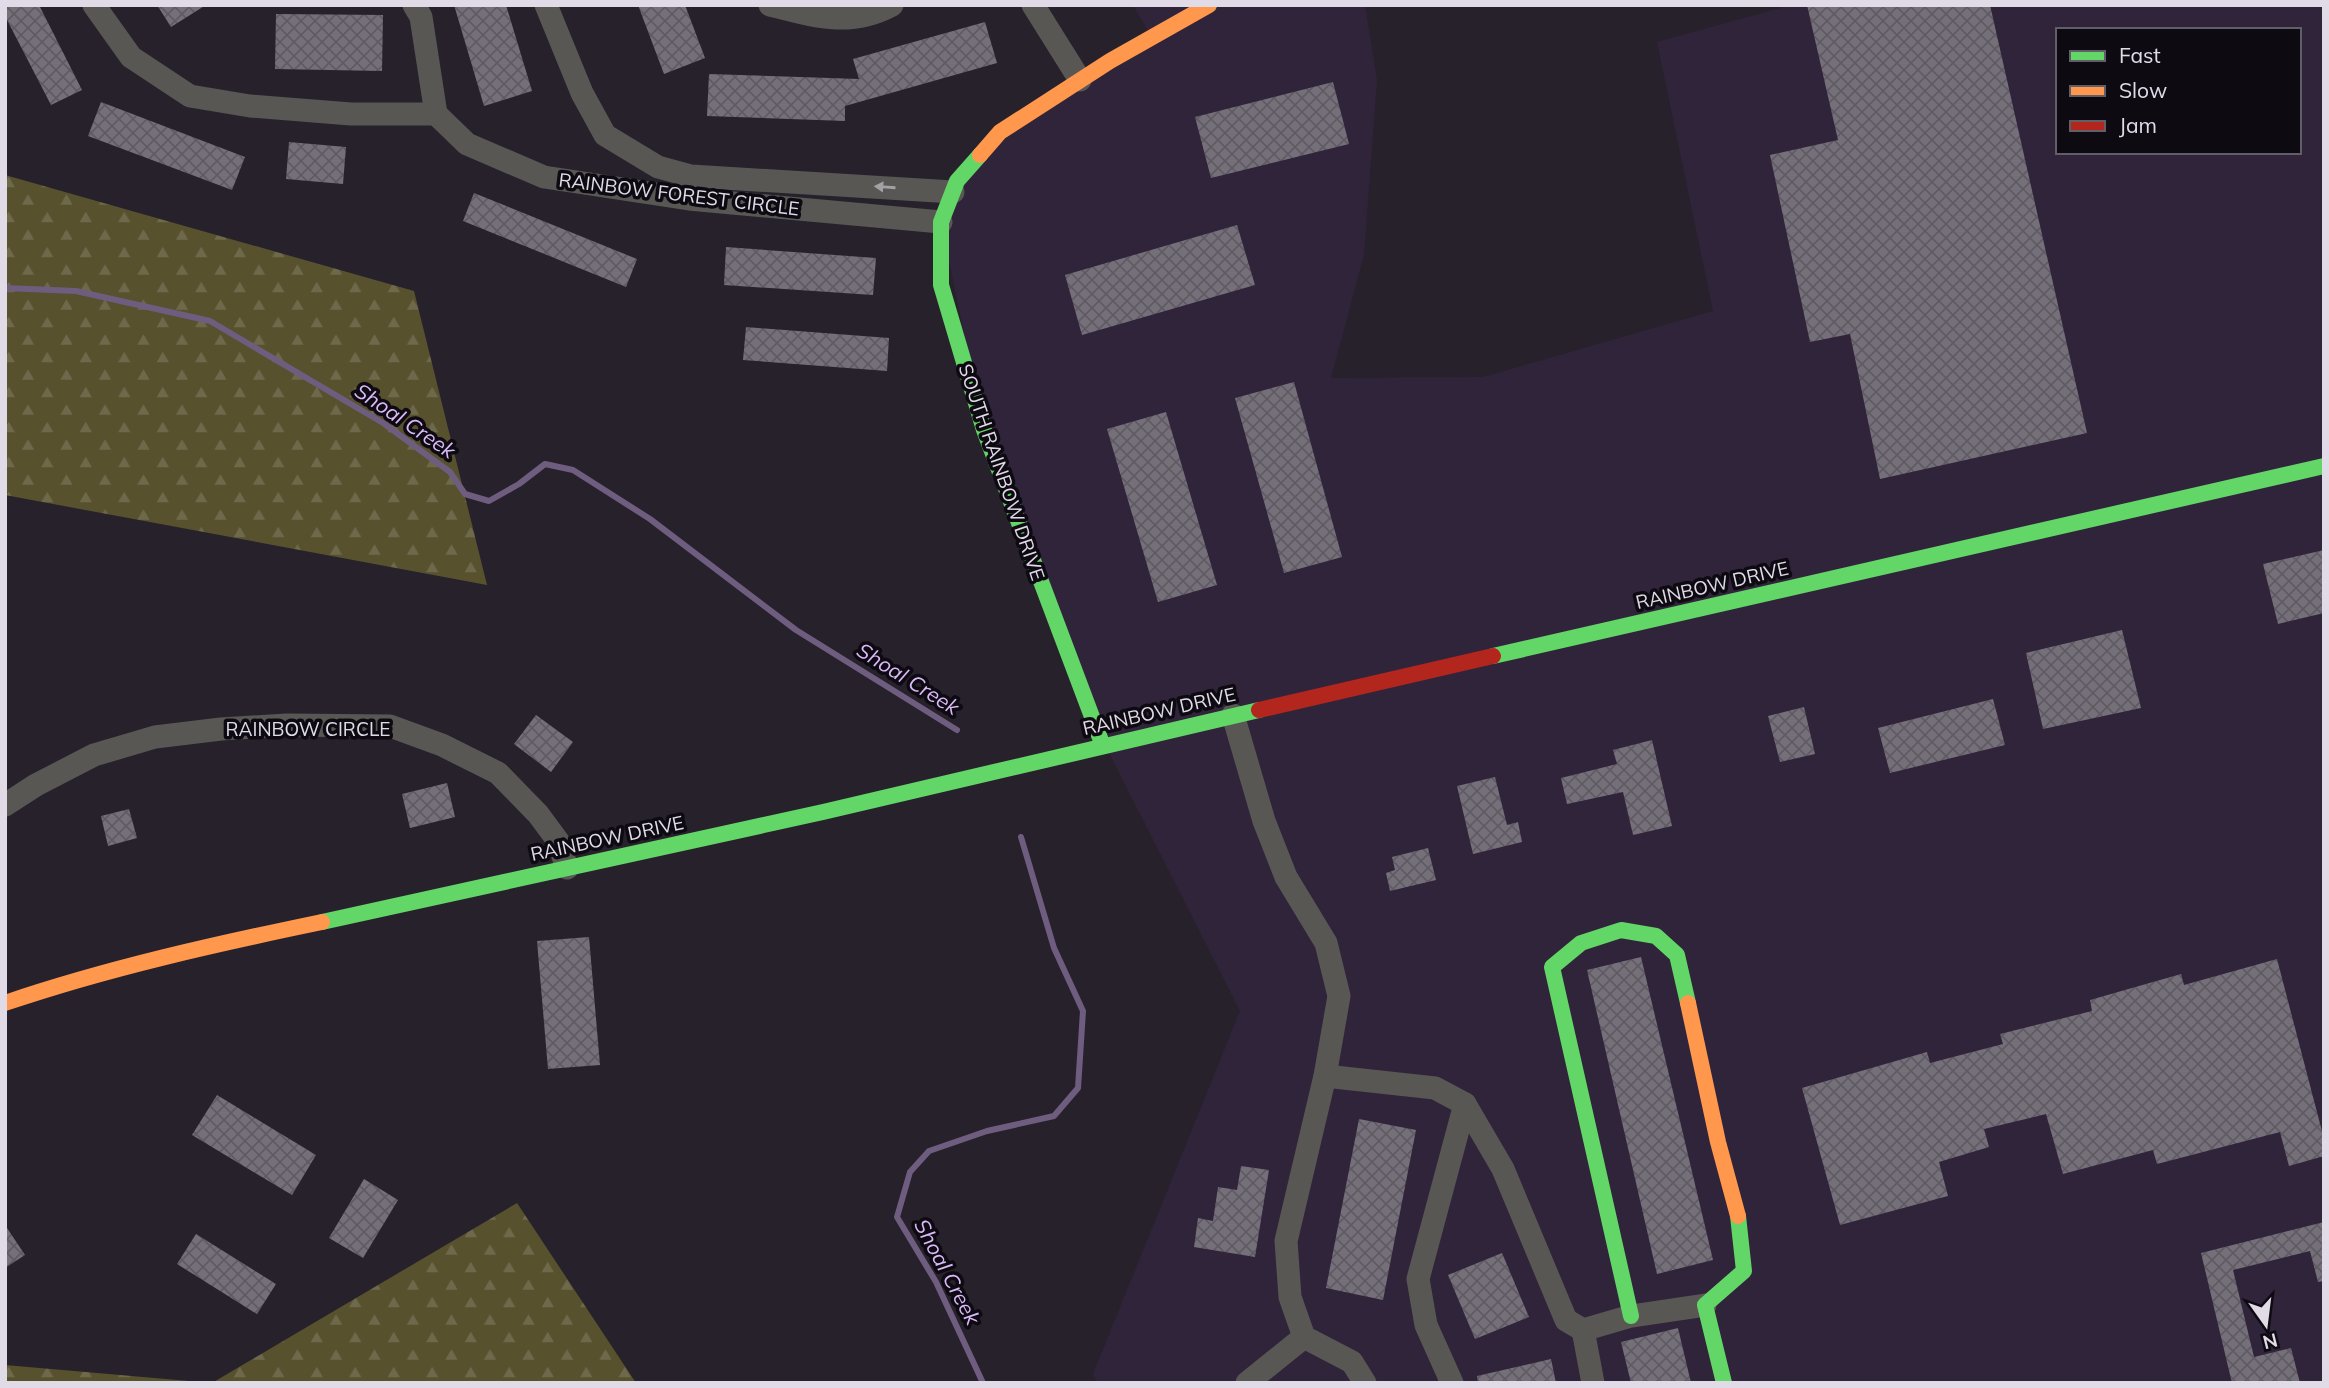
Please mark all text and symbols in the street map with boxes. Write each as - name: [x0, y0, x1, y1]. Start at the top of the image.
- legend: [2056, 28, 2301, 154]
- text: Fast: [2119, 42, 2161, 68]
- text: Slow: [2119, 77, 2167, 103]
- text: Jam: [2119, 112, 2157, 138]
- street label: RAINBOW FOREST CIRCLE: [557, 167, 801, 221]
- one-way arrow: [873, 182, 895, 193]
- street label: SOUTH RAINBOW DRIVE: [954, 361, 1050, 583]
- water label: Shoal Creek: [350, 377, 462, 464]
- street label: RAINBOW DRIVE: [1633, 556, 1791, 614]
- water label: Shoal Creek: [852, 636, 966, 721]
- street label: RAINBOW DRIVE: [1080, 682, 1238, 740]
- street label: RAINBOW CIRCLE: [226, 717, 390, 741]
- street label: RAINBOW DRIVE: [528, 810, 686, 866]
- water label: Shoal Creek: [909, 1214, 987, 1330]
- north arrow: [2231, 1290, 2301, 1360]
- text: N: [2260, 1328, 2280, 1355]

